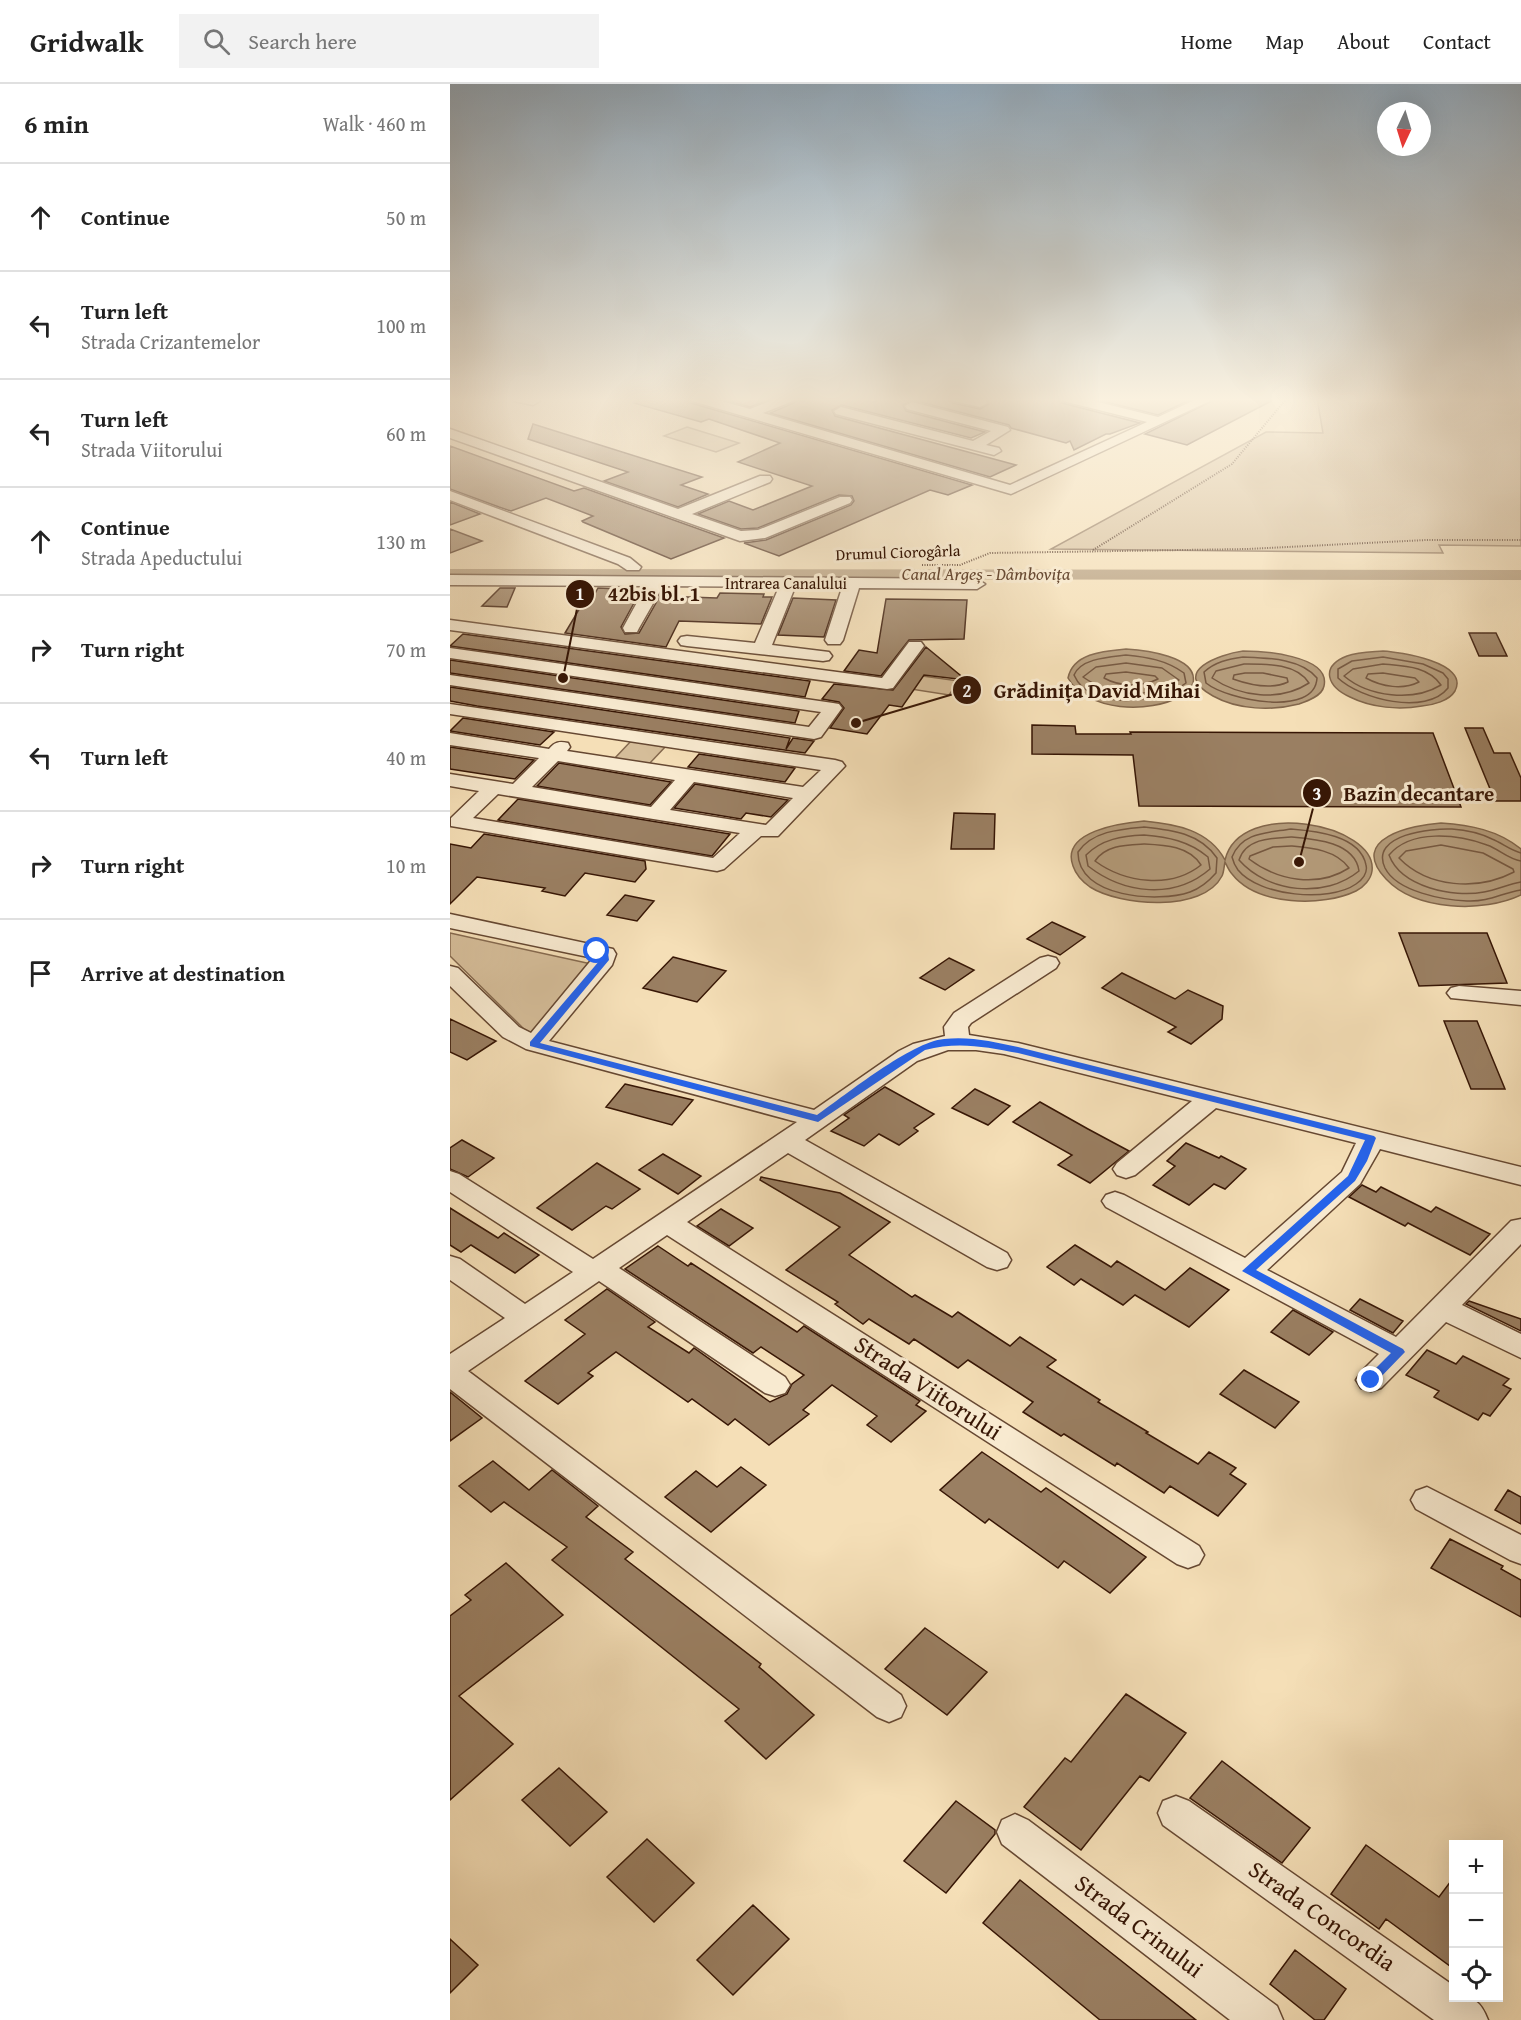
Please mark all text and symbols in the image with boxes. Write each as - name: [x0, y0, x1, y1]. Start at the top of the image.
- search box: [179, 14, 599, 68]
- text: Gridwalk: [30, 21, 143, 62]
- icon: search: [200, 25, 233, 58]
- text: Search here: [248, 25, 357, 57]
- text: Home: [1181, 26, 1232, 57]
- text: Map: [1265, 26, 1304, 57]
- text: About: [1337, 26, 1390, 57]
- text: Contact: [1423, 26, 1491, 57]
- north arrow: [1377, 102, 1431, 156]
- text: 6 min: [24, 104, 89, 143]
- text: Walk · 460 m: [323, 109, 426, 138]
- icon: ahead: [24, 201, 57, 234]
- text: Continue: [81, 201, 170, 233]
- text: 50 m: [386, 203, 426, 232]
- text: Turn left: [81, 295, 168, 327]
- icon: left: [24, 309, 57, 342]
- text: 100 m: [376, 311, 426, 340]
- text: Strada Crizantemelor: [81, 327, 260, 356]
- text: Turn left: [81, 403, 168, 435]
- icon: left: [24, 417, 57, 450]
- text: 60 m: [386, 419, 426, 448]
- text: Strada Viitorului: [81, 435, 223, 464]
- text: Continue: [81, 511, 170, 543]
- icon: ahead: [24, 525, 57, 558]
- text: 130 m: [376, 527, 426, 556]
- street label: Drumul Ciorogârla: [835, 538, 961, 566]
- text: Strada Apeductului: [81, 543, 242, 572]
- water label: Canal Argeș - Dâmbovița: [902, 560, 1071, 587]
- street label: Intrarea Canalului: [725, 571, 848, 595]
- callout: 42bis bl. 1: [565, 574, 712, 613]
- text: 42bis bl. 1: [608, 578, 700, 609]
- text: 1: [575, 580, 585, 607]
- icon: right: [24, 633, 57, 666]
- text: Turn right: [81, 633, 184, 665]
- text: 70 m: [386, 635, 426, 664]
- callout: Grădinița David Mihai: [952, 671, 1212, 710]
- text: Grădinița David Mihai: [994, 675, 1201, 706]
- text: 2: [962, 677, 972, 704]
- icon: left: [24, 741, 57, 774]
- text: Turn left: [81, 741, 168, 773]
- text: 40 m: [386, 743, 426, 772]
- callout: Bazin decantare: [1302, 774, 1507, 813]
- text: Bazin decantare: [1344, 778, 1494, 809]
- text: 3: [1312, 780, 1322, 807]
- icon: right: [24, 849, 57, 882]
- text: Turn right: [81, 849, 184, 881]
- text: 10 m: [386, 851, 426, 880]
- route start: [583, 937, 609, 963]
- icon: arrive: [24, 957, 57, 990]
- text: Arrive at destination: [81, 957, 285, 989]
- street label: Strada Viitorului: [848, 1327, 1009, 1449]
- route end: [1357, 1366, 1383, 1392]
- map controls: [1449, 1840, 1503, 2002]
- button: +: [1449, 1840, 1503, 1894]
- street label: Strada Concordia: [1241, 1852, 1404, 1980]
- street label: Strada Crinului: [1068, 1866, 1211, 1986]
- button: −: [1449, 1894, 1503, 1948]
- button: locate: [1449, 1948, 1503, 2002]

